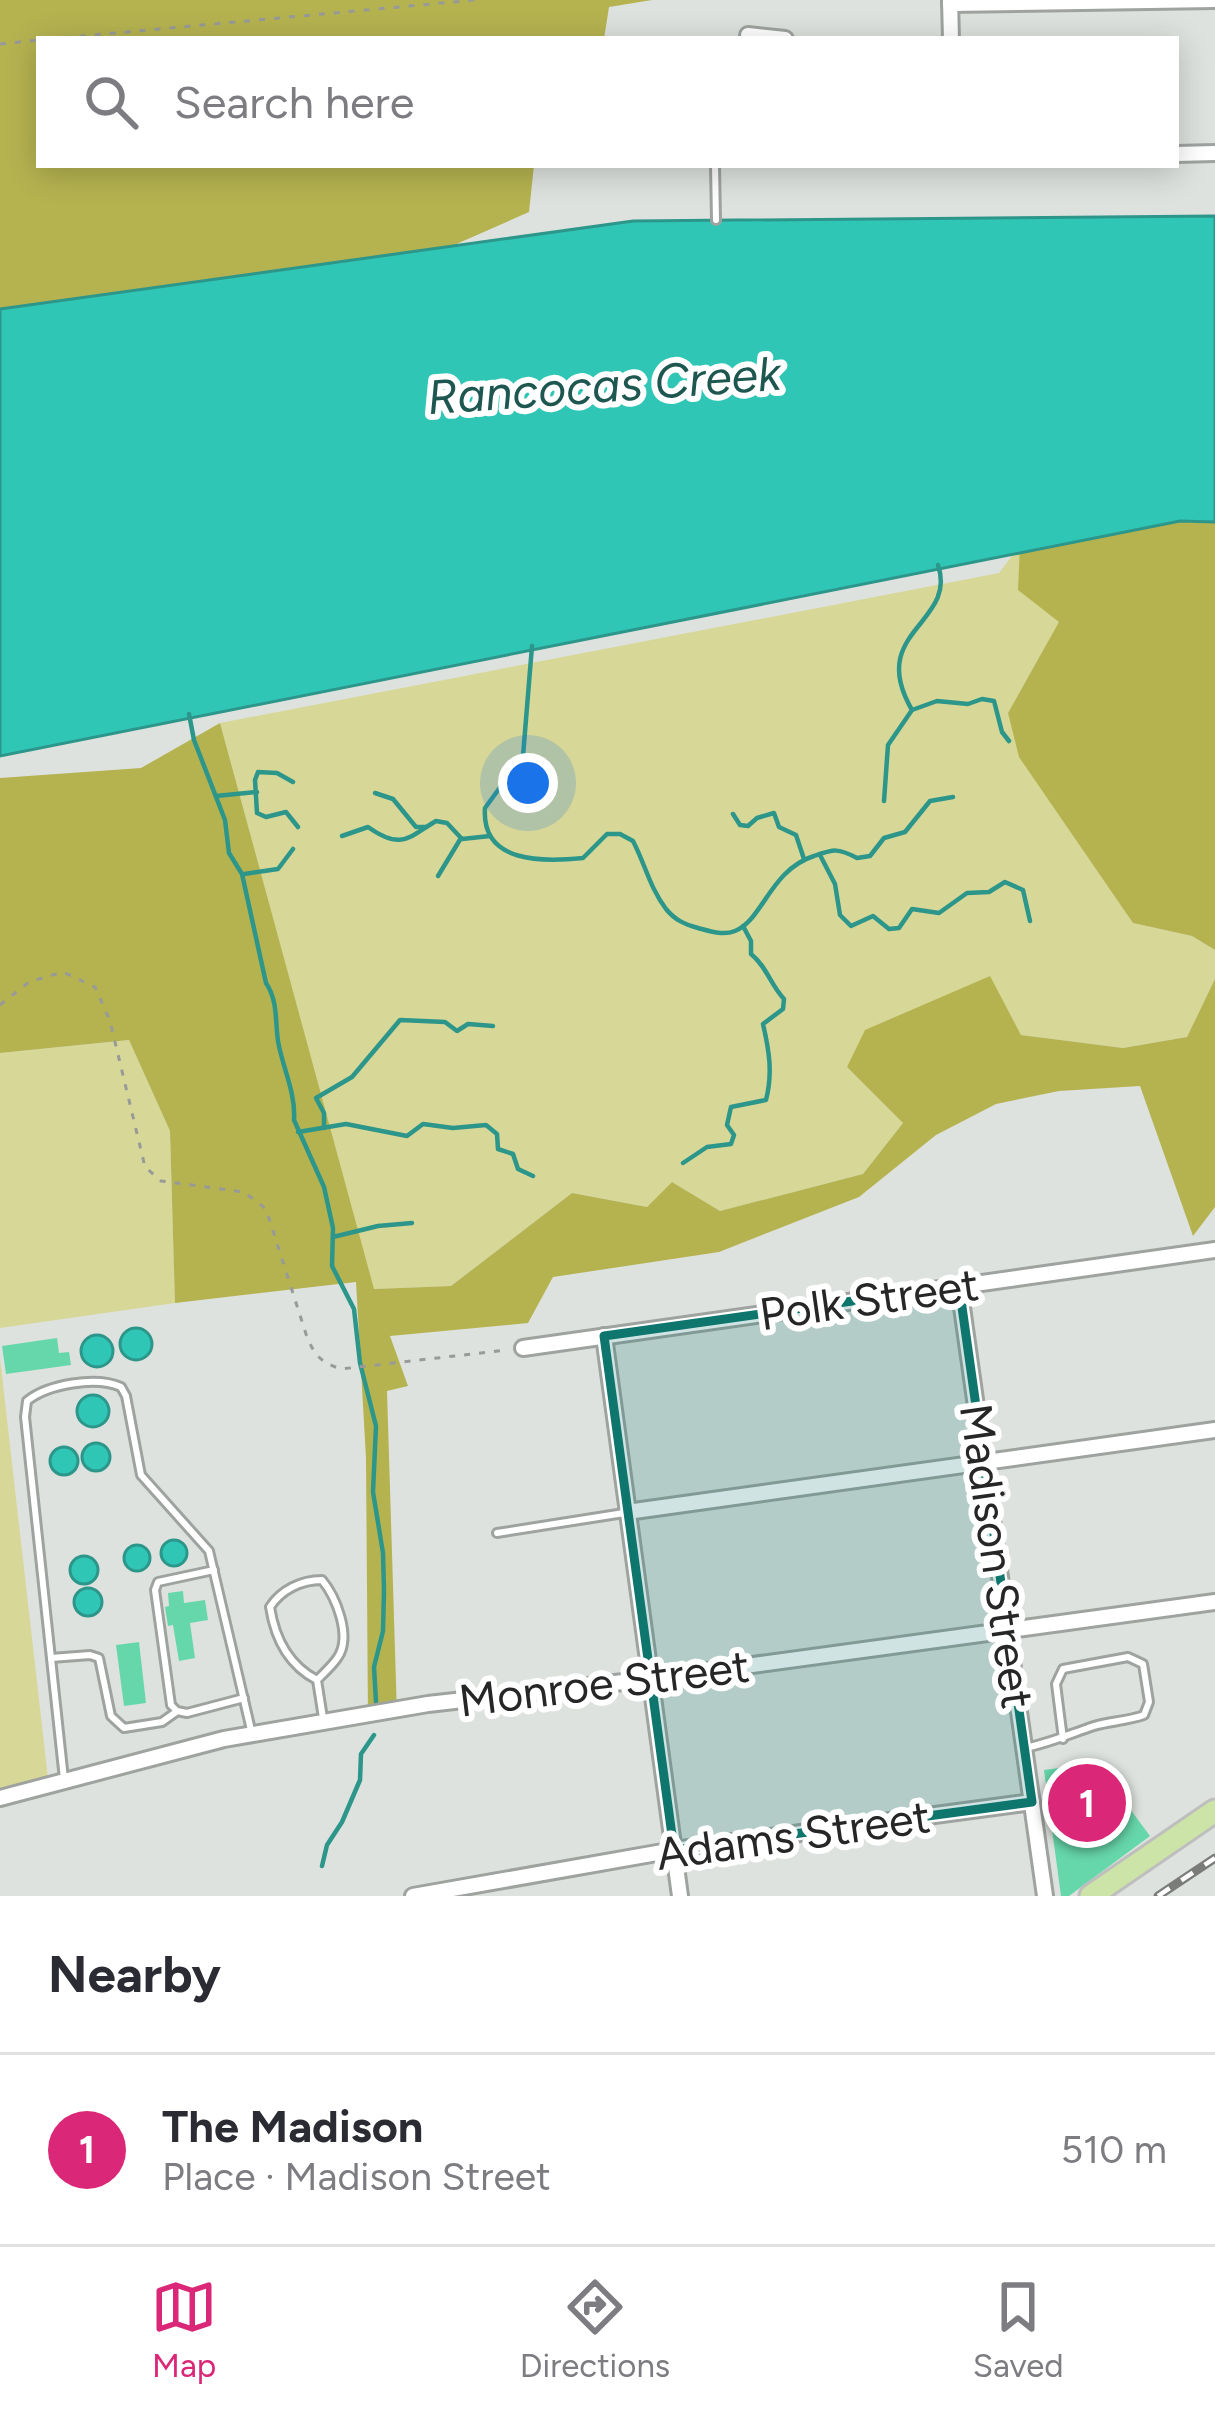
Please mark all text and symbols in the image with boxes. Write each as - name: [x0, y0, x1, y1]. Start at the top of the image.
- search box: [36, 36, 1179, 168]
- icon: search: [78, 69, 144, 135]
- text: Search here: [174, 75, 414, 129]
- water label: Rancocas Creek: [425, 344, 784, 426]
- your location: [498, 753, 558, 813]
- street label: Polk Street: [756, 1257, 982, 1341]
- street label: Madison Street: [949, 1400, 1045, 1712]
- street label: Monroe Street: [456, 1638, 752, 1728]
- pin: 1: [1048, 1758, 1126, 1848]
- street label: Adams Street: [653, 1789, 933, 1881]
- text: Nearby: [48, 1944, 221, 2005]
- text: The Madison: [162, 2099, 423, 2153]
- text: 1: [79, 2126, 95, 2173]
- text: 510 m: [1061, 2126, 1167, 2173]
- text: Place · Madison Street: [162, 2153, 551, 2200]
- tab: Map: [151, 2274, 217, 2385]
- tab: Directions: [520, 2274, 670, 2385]
- tab: Saved: [973, 2274, 1064, 2385]

